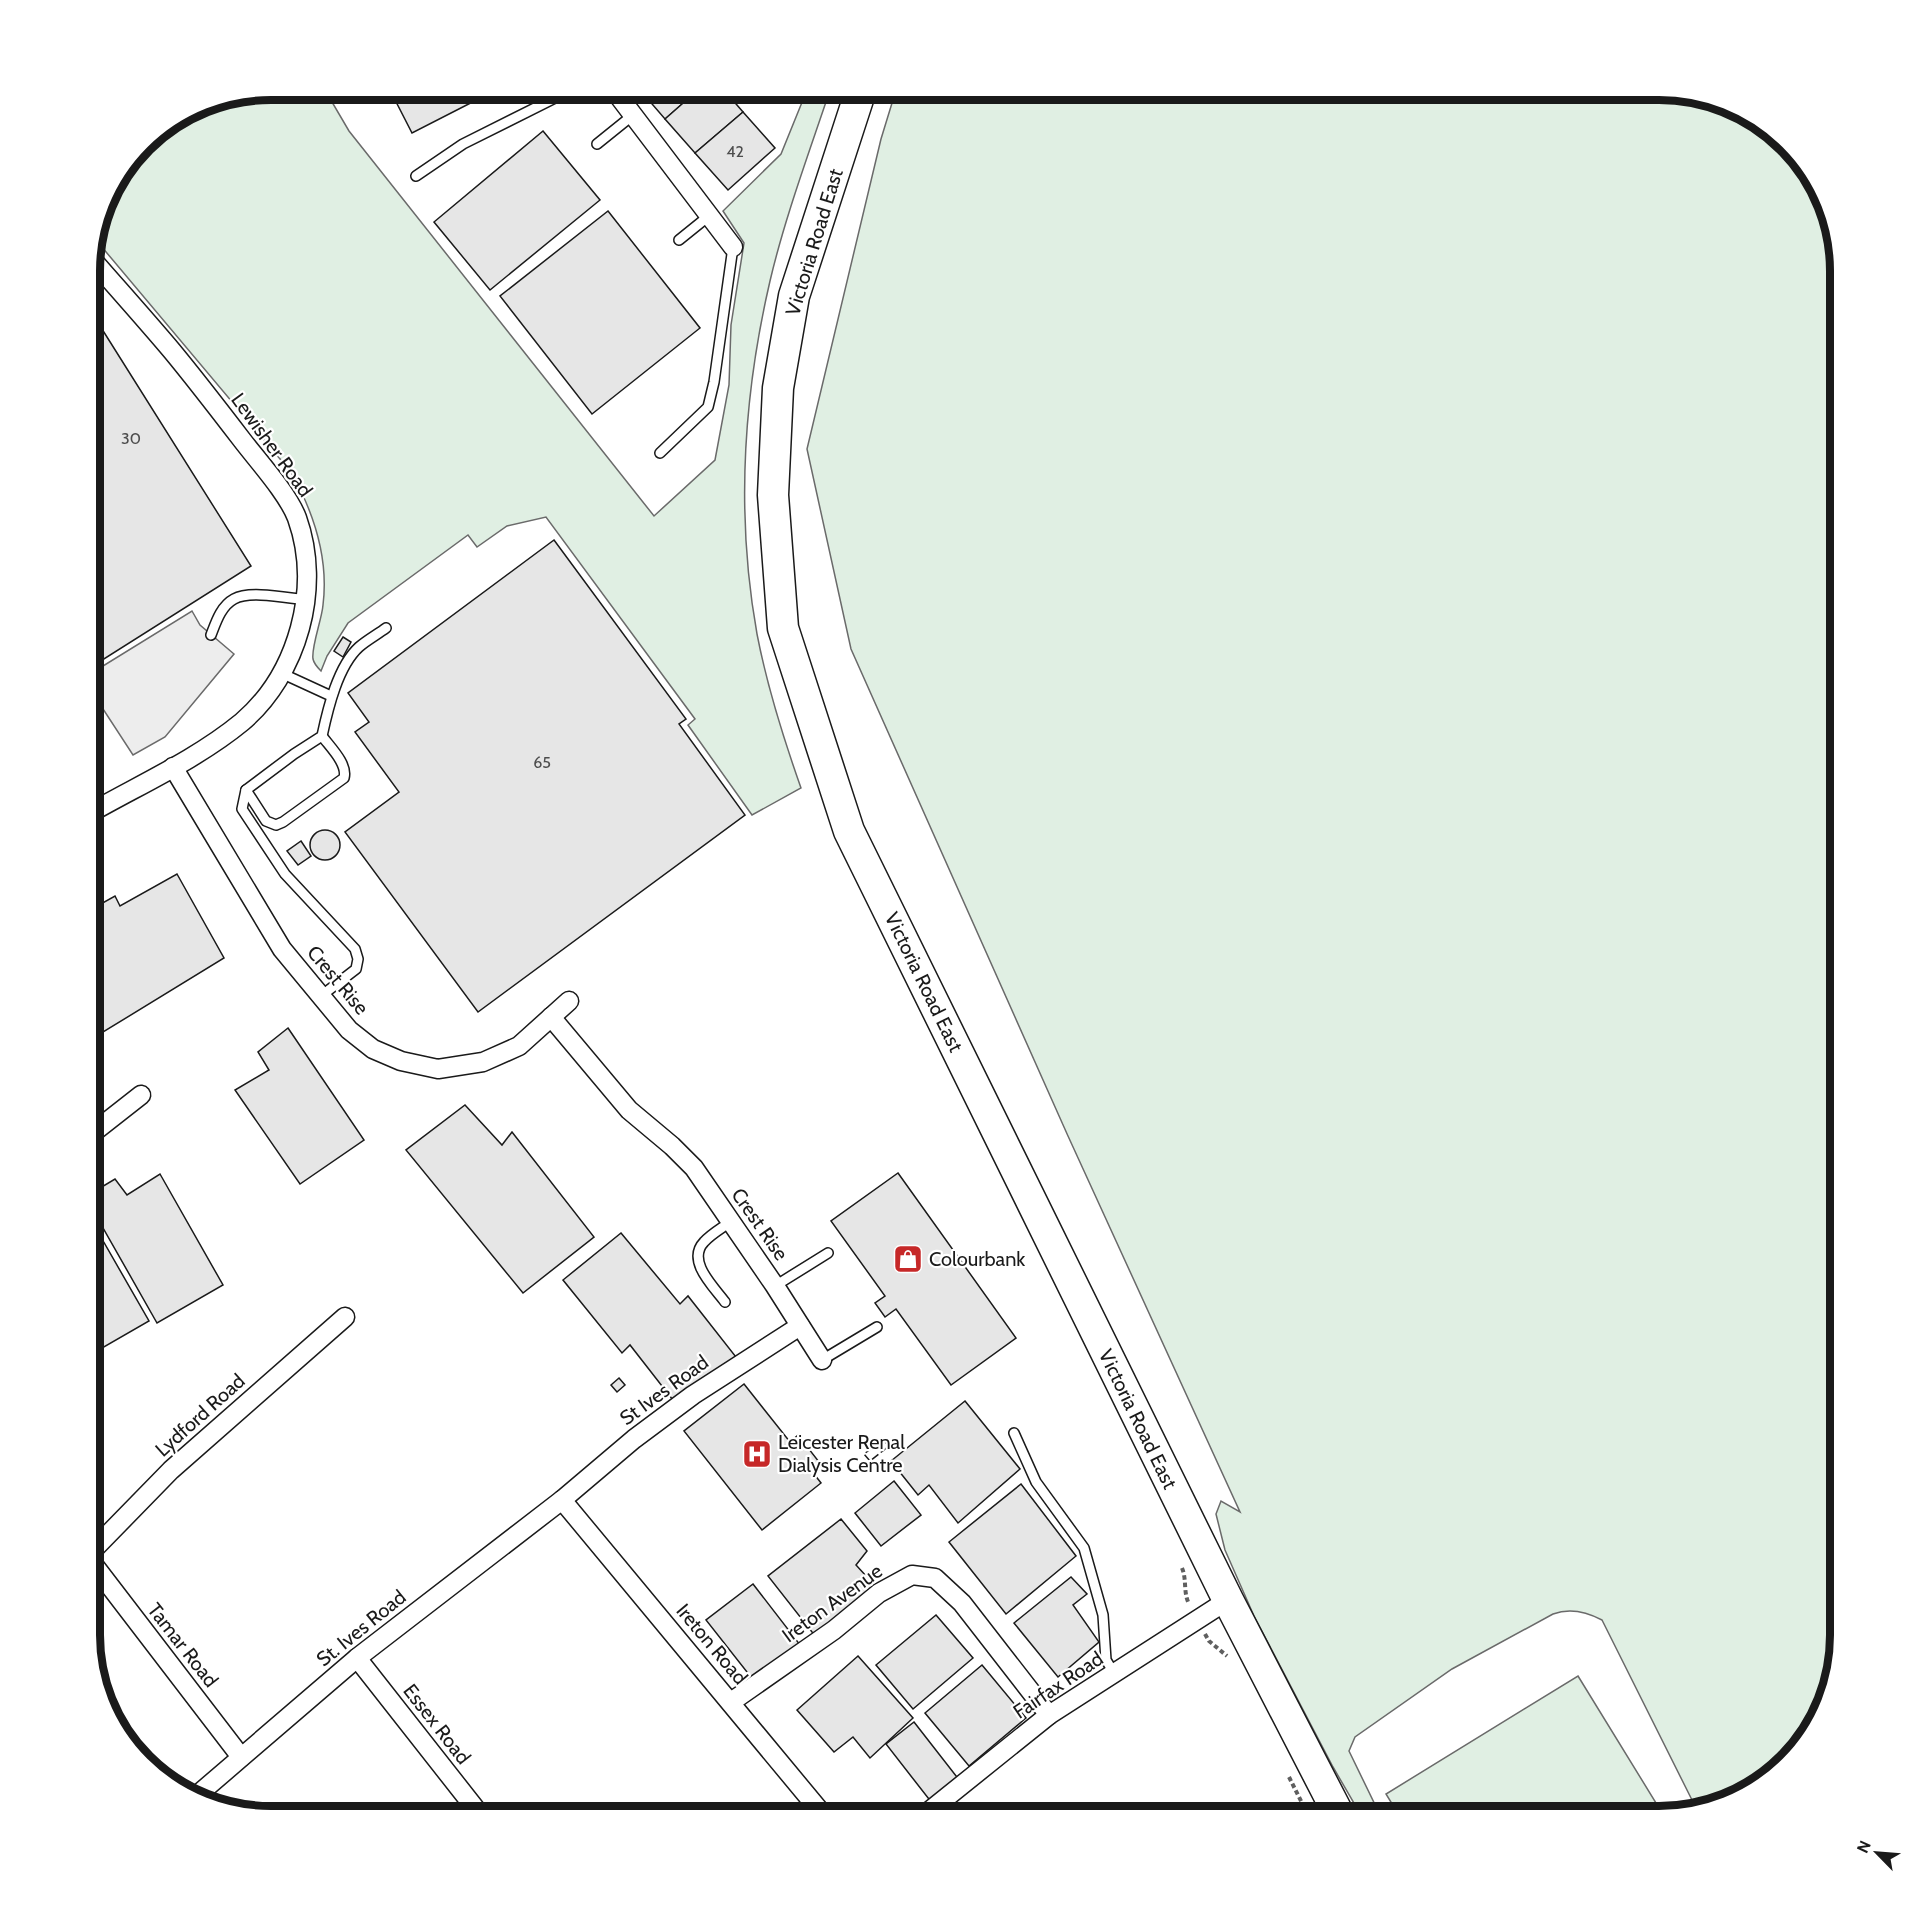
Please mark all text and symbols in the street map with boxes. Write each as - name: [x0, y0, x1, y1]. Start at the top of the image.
- house number: 42: [726, 142, 744, 161]
- street label: Victoria Road East: [780, 165, 848, 318]
- street label: Lewisher Road: [226, 388, 318, 502]
- house number: 30: [121, 429, 141, 448]
- house number: 65: [533, 753, 551, 772]
- street label: Victoria Road East: [880, 908, 968, 1056]
- street label: Crest Rise: [302, 941, 374, 1019]
- street label: Crest Rise: [726, 1183, 794, 1265]
- shop icon: Colourbank: [892, 1243, 924, 1275]
- place label: Colourbank: [929, 1247, 1025, 1271]
- street label: Victoria Road East: [1094, 1345, 1182, 1493]
- street label: St Ives Road: [615, 1350, 713, 1430]
- street label: Lydford Road: [150, 1369, 250, 1461]
- place label: Leicester Renal Dialysis Centre: [778, 1430, 905, 1477]
- hospital icon: Leicester Renal Dialysis Centre: [741, 1438, 773, 1470]
- street label: Ireton Avenue: [777, 1559, 887, 1647]
- street label: St. Ives Road: [312, 1585, 410, 1671]
- street label: Tamar Road: [143, 1598, 223, 1692]
- street label: Ireton Road: [671, 1599, 753, 1689]
- street label: Fairfax Road: [1009, 1646, 1107, 1724]
- street label: Essex Road: [398, 1679, 476, 1769]
- north arrow: [1847, 1823, 1907, 1883]
- text: N: [1853, 1838, 1875, 1856]

